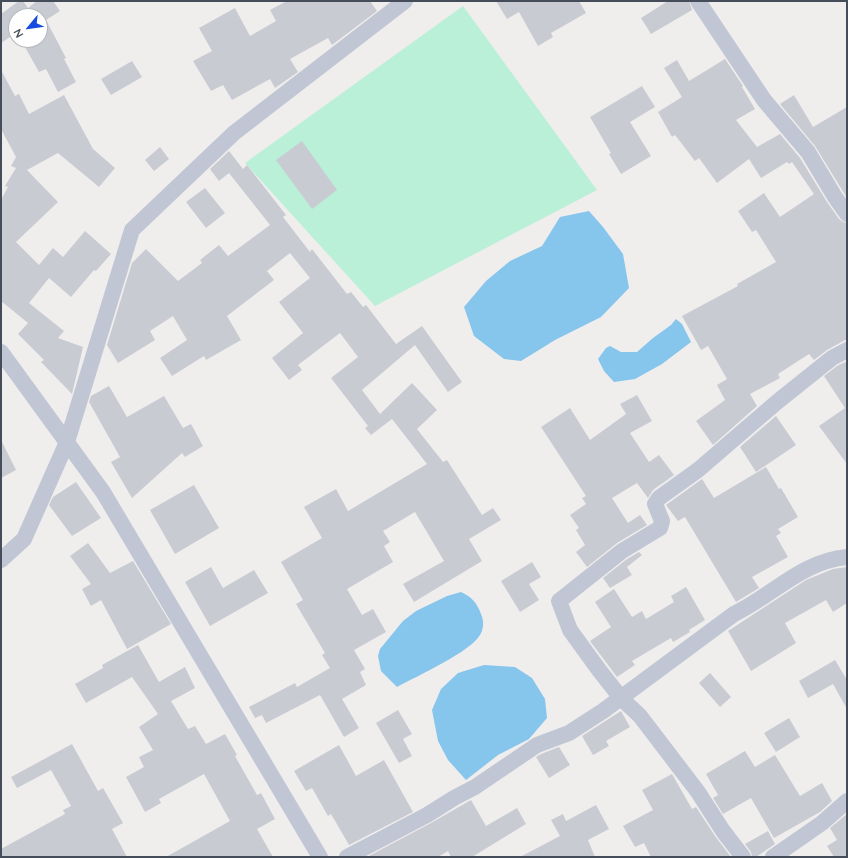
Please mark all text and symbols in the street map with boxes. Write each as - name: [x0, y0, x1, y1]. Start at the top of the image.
- north arrow: [8, 8, 48, 48]
- text: N: [10, 26, 26, 40]

